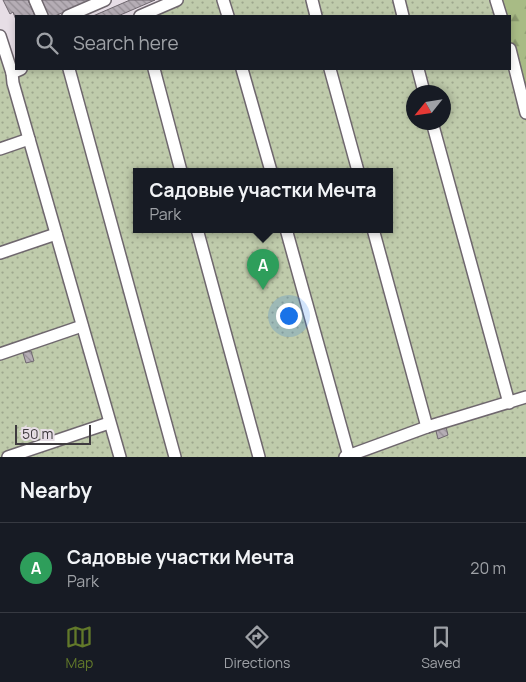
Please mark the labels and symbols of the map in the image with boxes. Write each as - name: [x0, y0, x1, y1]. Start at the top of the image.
- north arrow: [406, 85, 451, 130]
- pin: A: [247, 249, 279, 290]
- your location: [276, 303, 302, 329]
- scale bar: [15, 422, 91, 445]

